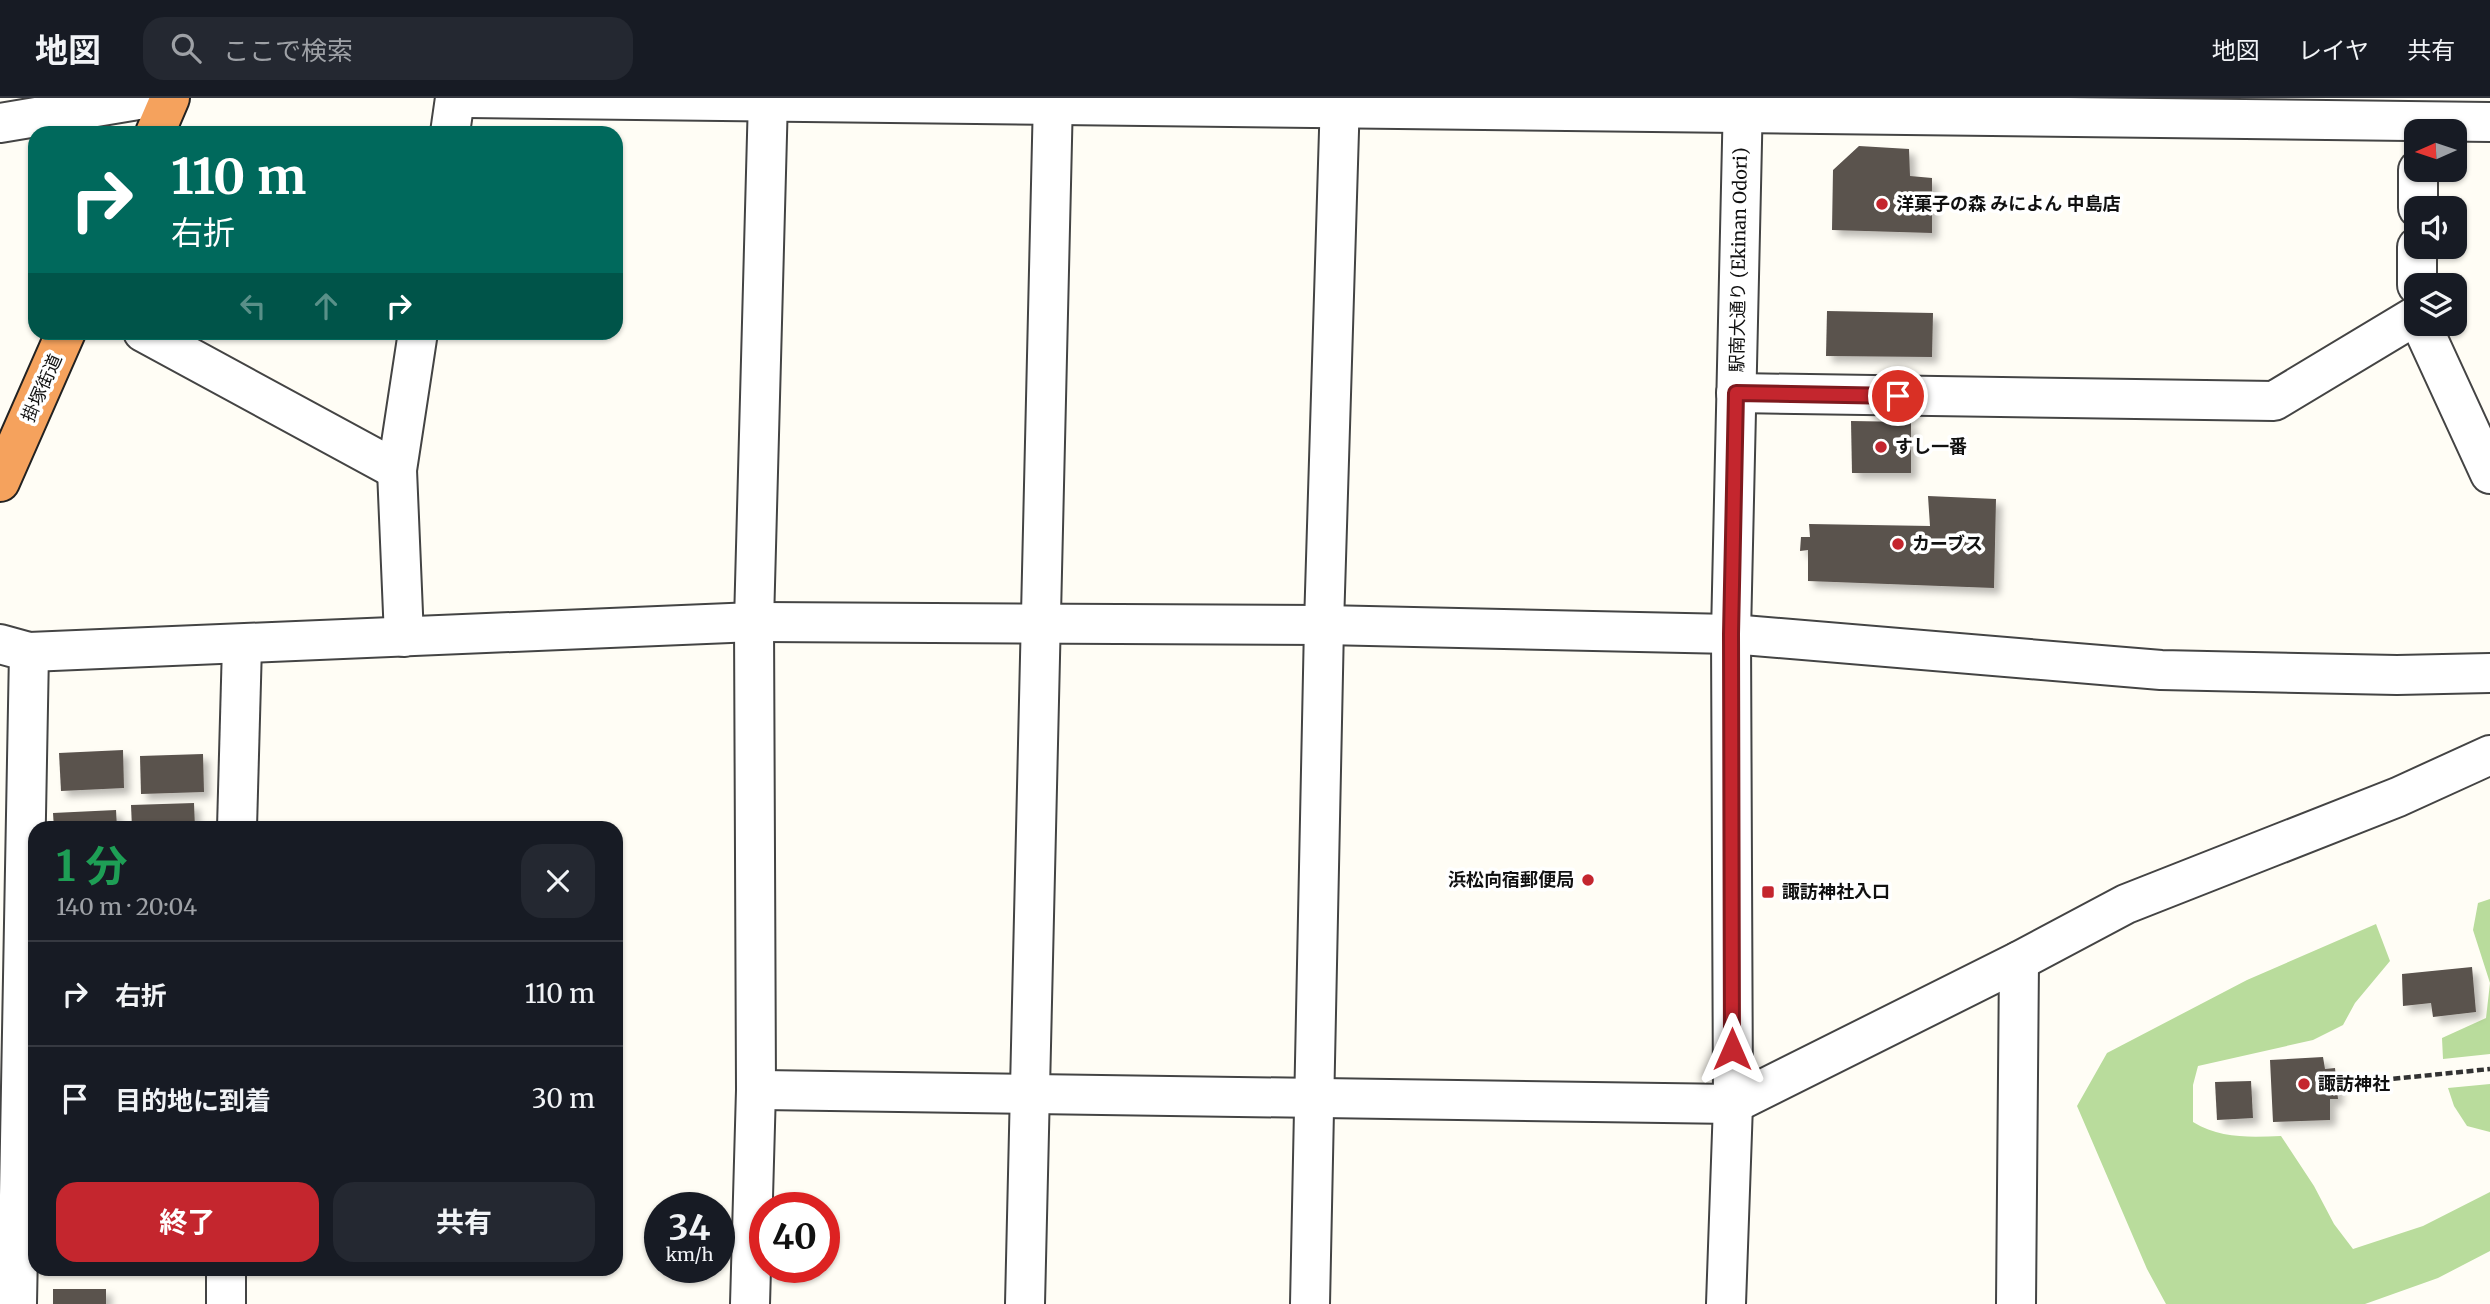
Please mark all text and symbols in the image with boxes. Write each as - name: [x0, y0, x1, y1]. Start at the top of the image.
- search box: [143, 17, 633, 80]
- icon: search: [167, 29, 205, 67]
- text: 地図: [35, 30, 101, 71]
- text: ここで検索: [223, 34, 353, 67]
- text: 地図: [2212, 35, 2260, 66]
- text: レイヤ: [2298, 35, 2369, 66]
- text: 共有: [2407, 35, 2455, 66]
- north arrow: [2404, 119, 2468, 182]
- map controls: [2404, 119, 2467, 336]
- text: 110 m: [171, 146, 306, 207]
- street label: 駅南大通り (Ekinan Odori): [1725, 147, 1752, 373]
- icon: right: [56, 154, 147, 245]
- place label: 洋菓子の森 みによん 中島店: [1896, 192, 2121, 215]
- marker: 洋菓子の森 みによん 中島店: [1874, 196, 1890, 212]
- button: sound: [2404, 196, 2467, 259]
- text: 右折: [171, 213, 235, 253]
- button: layers: [2404, 273, 2467, 336]
- icon: left: [234, 287, 272, 325]
- icon: ahead: [307, 287, 345, 325]
- icon: right: [380, 287, 418, 325]
- street label: 掛塚街道: [16, 350, 67, 425]
- pin: [1868, 366, 1928, 426]
- icon: arrive: [1879, 377, 1917, 415]
- place label: すし一番: [1895, 435, 1967, 458]
- marker: すし一番: [1873, 439, 1889, 455]
- place label: カーブス: [1912, 532, 1983, 555]
- marker: カーブス: [1890, 536, 1906, 552]
- text: 1 分: [56, 840, 127, 892]
- button: close: [521, 844, 595, 918]
- place label: 浜松向宿郵便局: [1448, 868, 1574, 891]
- marker: 浜松向宿郵便局: [1580, 872, 1596, 888]
- place label: 諏訪神社入口: [1782, 880, 1890, 903]
- marker: 諏訪神社入口: [1760, 884, 1776, 900]
- text: 140 m · 20:04: [56, 892, 197, 921]
- icon: right: [56, 975, 94, 1013]
- text: 110 m: [525, 977, 595, 1010]
- text: 右折: [115, 979, 167, 1012]
- position arrow: [1695, 1012, 1769, 1086]
- place label: 諏訪神社: [2318, 1072, 2390, 1095]
- marker: 諏訪神社: [2296, 1076, 2312, 1092]
- icon: arrive: [56, 1080, 94, 1118]
- text: 30 m: [532, 1082, 595, 1115]
- text: 目的地に到着: [115, 1084, 271, 1117]
- button: 終了: [56, 1182, 319, 1262]
- button: 共有: [333, 1182, 595, 1262]
- speed limit sign: 40: [749, 1192, 840, 1283]
- text: 34: [669, 1206, 710, 1250]
- text: km/h: [666, 1243, 713, 1266]

